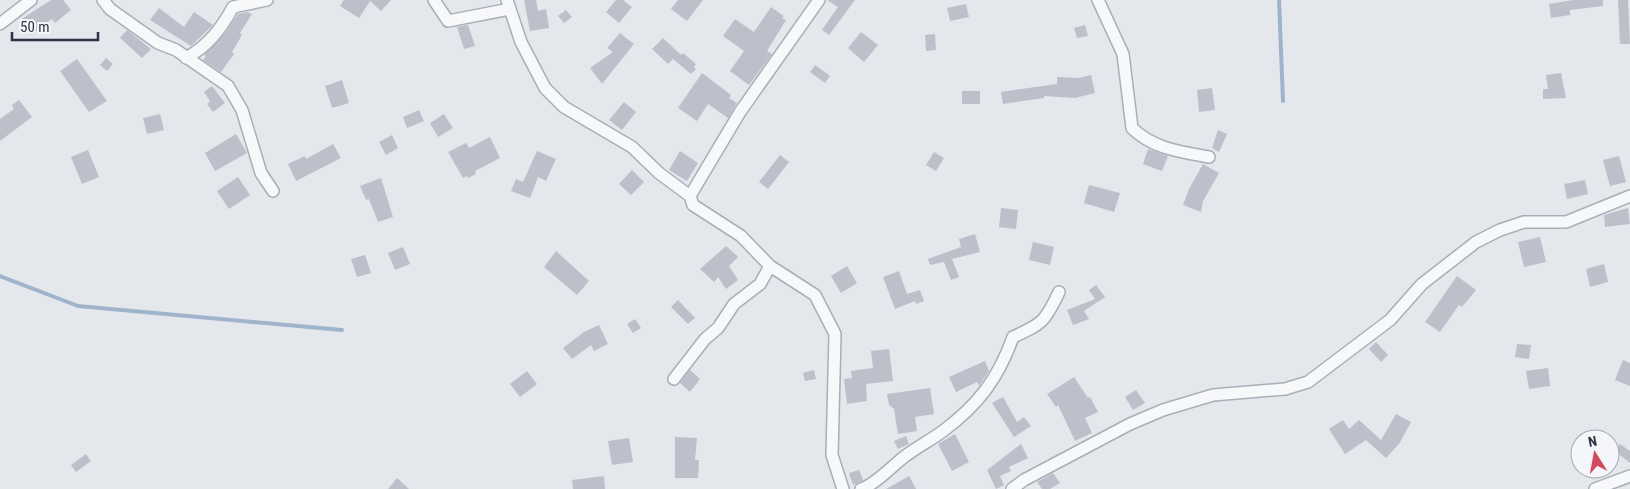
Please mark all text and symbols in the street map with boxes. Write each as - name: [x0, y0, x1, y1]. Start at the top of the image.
- scale bar: [12, 10, 99, 42]
- text: 50 m: [20, 18, 50, 36]
- north arrow: [1570, 429, 1620, 479]
- text: N: [1587, 433, 1598, 450]

